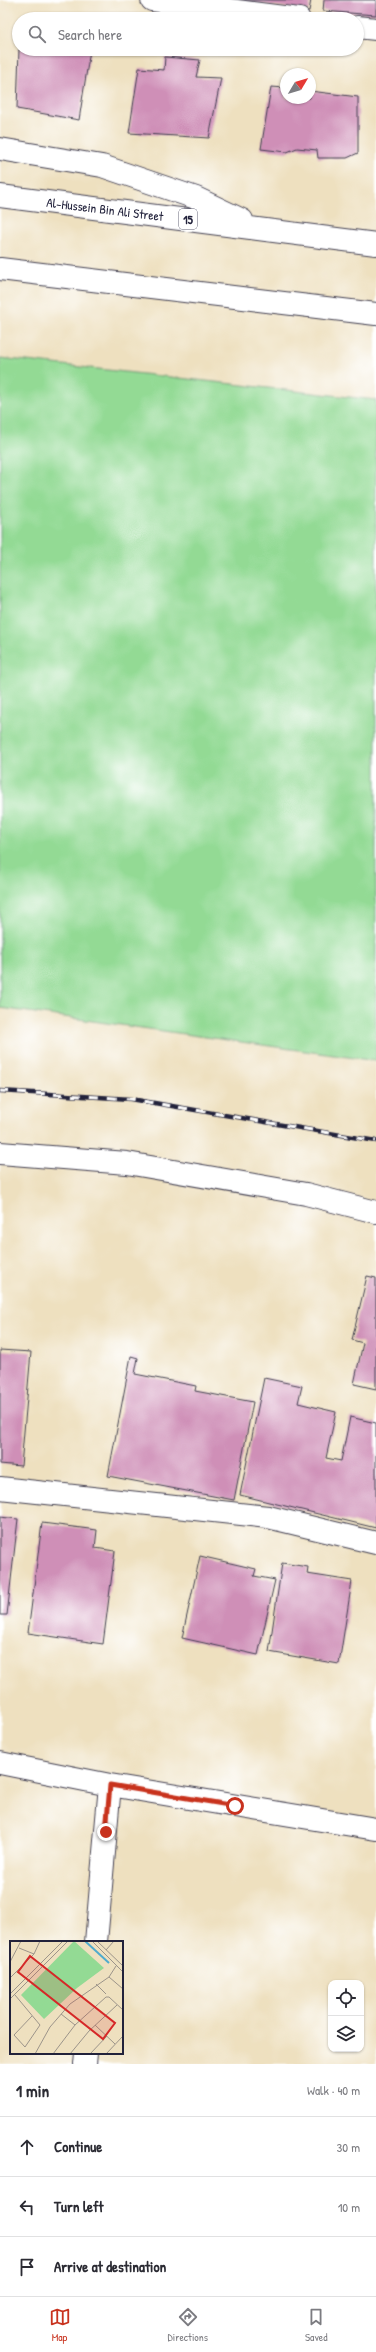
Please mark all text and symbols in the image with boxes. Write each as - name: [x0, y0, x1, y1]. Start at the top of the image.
- search box: [12, 12, 364, 56]
- icon: search: [26, 23, 48, 45]
- text: Search here: [58, 24, 122, 45]
- north arrow: [280, 68, 316, 104]
- street label: Al-Hussein Bin Ali Street: [46, 193, 165, 225]
- road number: 15: [179, 209, 197, 229]
- route start: [226, 1797, 244, 1815]
- route end: [97, 1823, 115, 1841]
- inset map: [10, 1941, 123, 2054]
- map controls: [328, 1980, 364, 2052]
- button: locate: [328, 1980, 364, 2016]
- button: layers: [328, 2016, 364, 2052]
- text: 1 min: [16, 2079, 49, 2102]
- text: Walk · 40 m: [307, 2081, 360, 2099]
- icon: ahead: [16, 2136, 38, 2158]
- text: Continue: [54, 2136, 102, 2157]
- text: 30 m: [337, 2138, 360, 2156]
- icon: left: [16, 2196, 38, 2218]
- text: Turn left: [54, 2196, 104, 2217]
- text: 10 m: [338, 2198, 360, 2216]
- icon: arrive: [16, 2256, 38, 2278]
- text: Arrive at destination: [54, 2256, 166, 2277]
- tab: Map: [49, 2306, 71, 2344]
- tab: Directions: [168, 2306, 208, 2344]
- tab: Saved: [305, 2306, 327, 2344]

